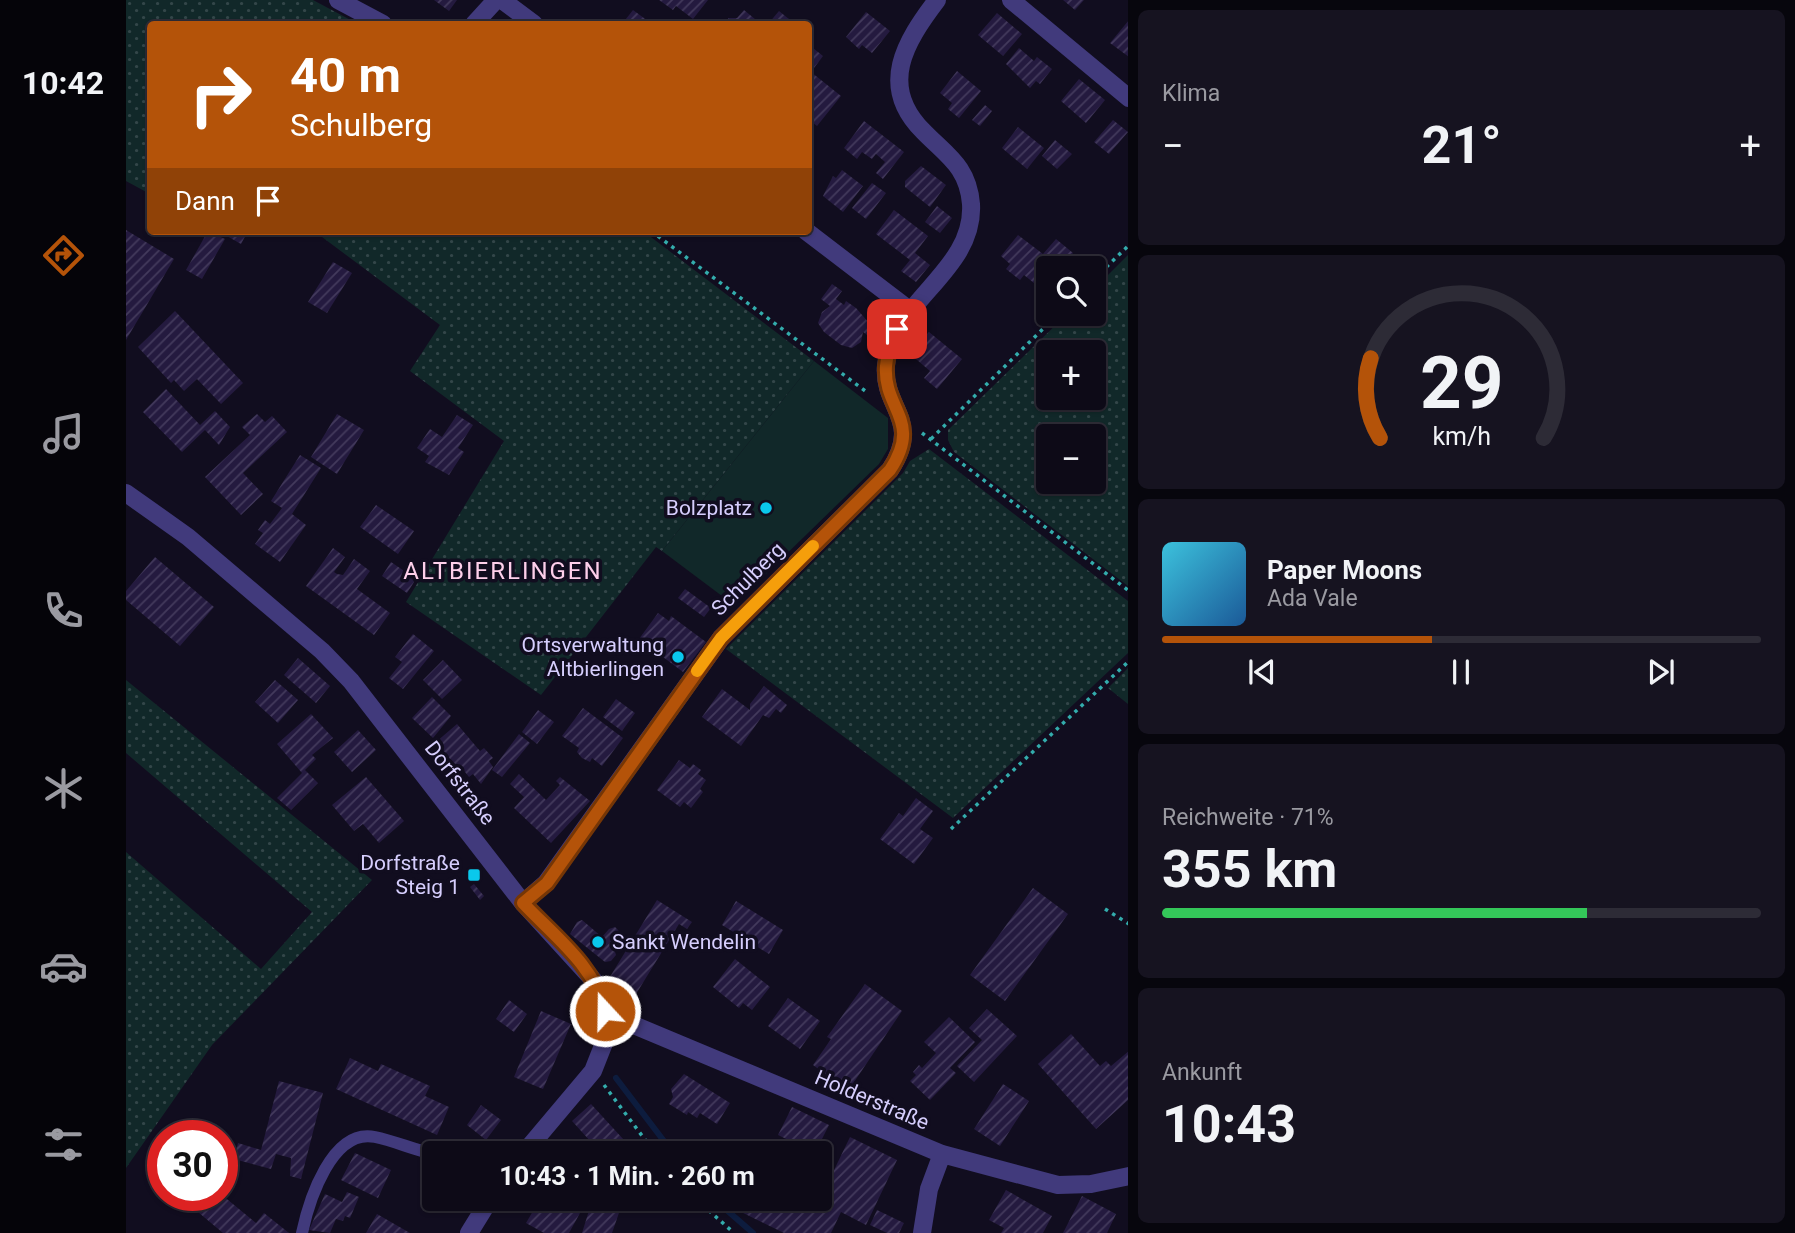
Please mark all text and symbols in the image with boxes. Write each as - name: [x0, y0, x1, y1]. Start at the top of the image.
- text: 40 m: [290, 47, 401, 104]
- icon: right: [175, 49, 266, 140]
- text: 10:42: [22, 64, 104, 102]
- text: Klima: [1162, 80, 1220, 107]
- text: Schulberg: [290, 106, 432, 144]
- text: 21°: [1422, 115, 1502, 176]
- text: −: [1162, 124, 1184, 168]
- text: +: [1739, 124, 1761, 168]
- icon: arrive: [249, 182, 287, 220]
- text: Dann: [175, 186, 235, 216]
- icon: directions: [39, 231, 88, 280]
- map controls: [1036, 256, 1106, 494]
- button: search: [1036, 256, 1106, 326]
- pin: [867, 299, 927, 359]
- icon: arrive: [878, 310, 916, 348]
- button: +: [1036, 340, 1106, 410]
- text: 29: [1420, 340, 1503, 426]
- icon: music: [39, 409, 88, 458]
- text: km/h: [1432, 422, 1491, 451]
- button: −: [1036, 424, 1106, 494]
- place label: Bolzplatz: [666, 496, 752, 520]
- marker: Bolzplatz: [758, 500, 774, 516]
- street label: Schulberg: [707, 538, 789, 620]
- text: Paper Moons: [1267, 555, 1422, 585]
- district label: ALTBIERLINGEN: [403, 557, 603, 585]
- text: Ada Vale: [1267, 585, 1358, 612]
- icon: phone: [39, 586, 88, 635]
- place label: Ortsverwaltung Altbierlingen: [522, 633, 664, 681]
- marker: Ortsverwaltung Altbierlingen: [670, 649, 686, 665]
- icon: previous: [1243, 653, 1281, 691]
- icon: pause: [1442, 653, 1480, 691]
- icon: next: [1642, 653, 1680, 691]
- street label: Dorfstraße: [420, 736, 500, 830]
- icon: climate: [39, 764, 88, 813]
- text: Reichweite · 71%: [1162, 804, 1334, 831]
- text: 355 km: [1162, 839, 1337, 900]
- place label: Dorfstraße Steig 1: [360, 851, 460, 899]
- marker: Dorfstraße Steig 1: [466, 867, 482, 883]
- place label: Sankt Wendelin: [612, 930, 756, 954]
- marker: Sankt Wendelin: [590, 934, 606, 950]
- icon: car: [39, 942, 88, 991]
- position arrow: [568, 974, 642, 1048]
- text: Ankunft: [1162, 1059, 1242, 1086]
- street label: Holderstraße: [811, 1065, 933, 1135]
- text: 10:43: [1162, 1094, 1296, 1155]
- icon: filters: [39, 1120, 88, 1169]
- speed limit sign: 30: [147, 1120, 238, 1211]
- text: 10:43 · 1 Min. · 260 m: [499, 1161, 755, 1191]

